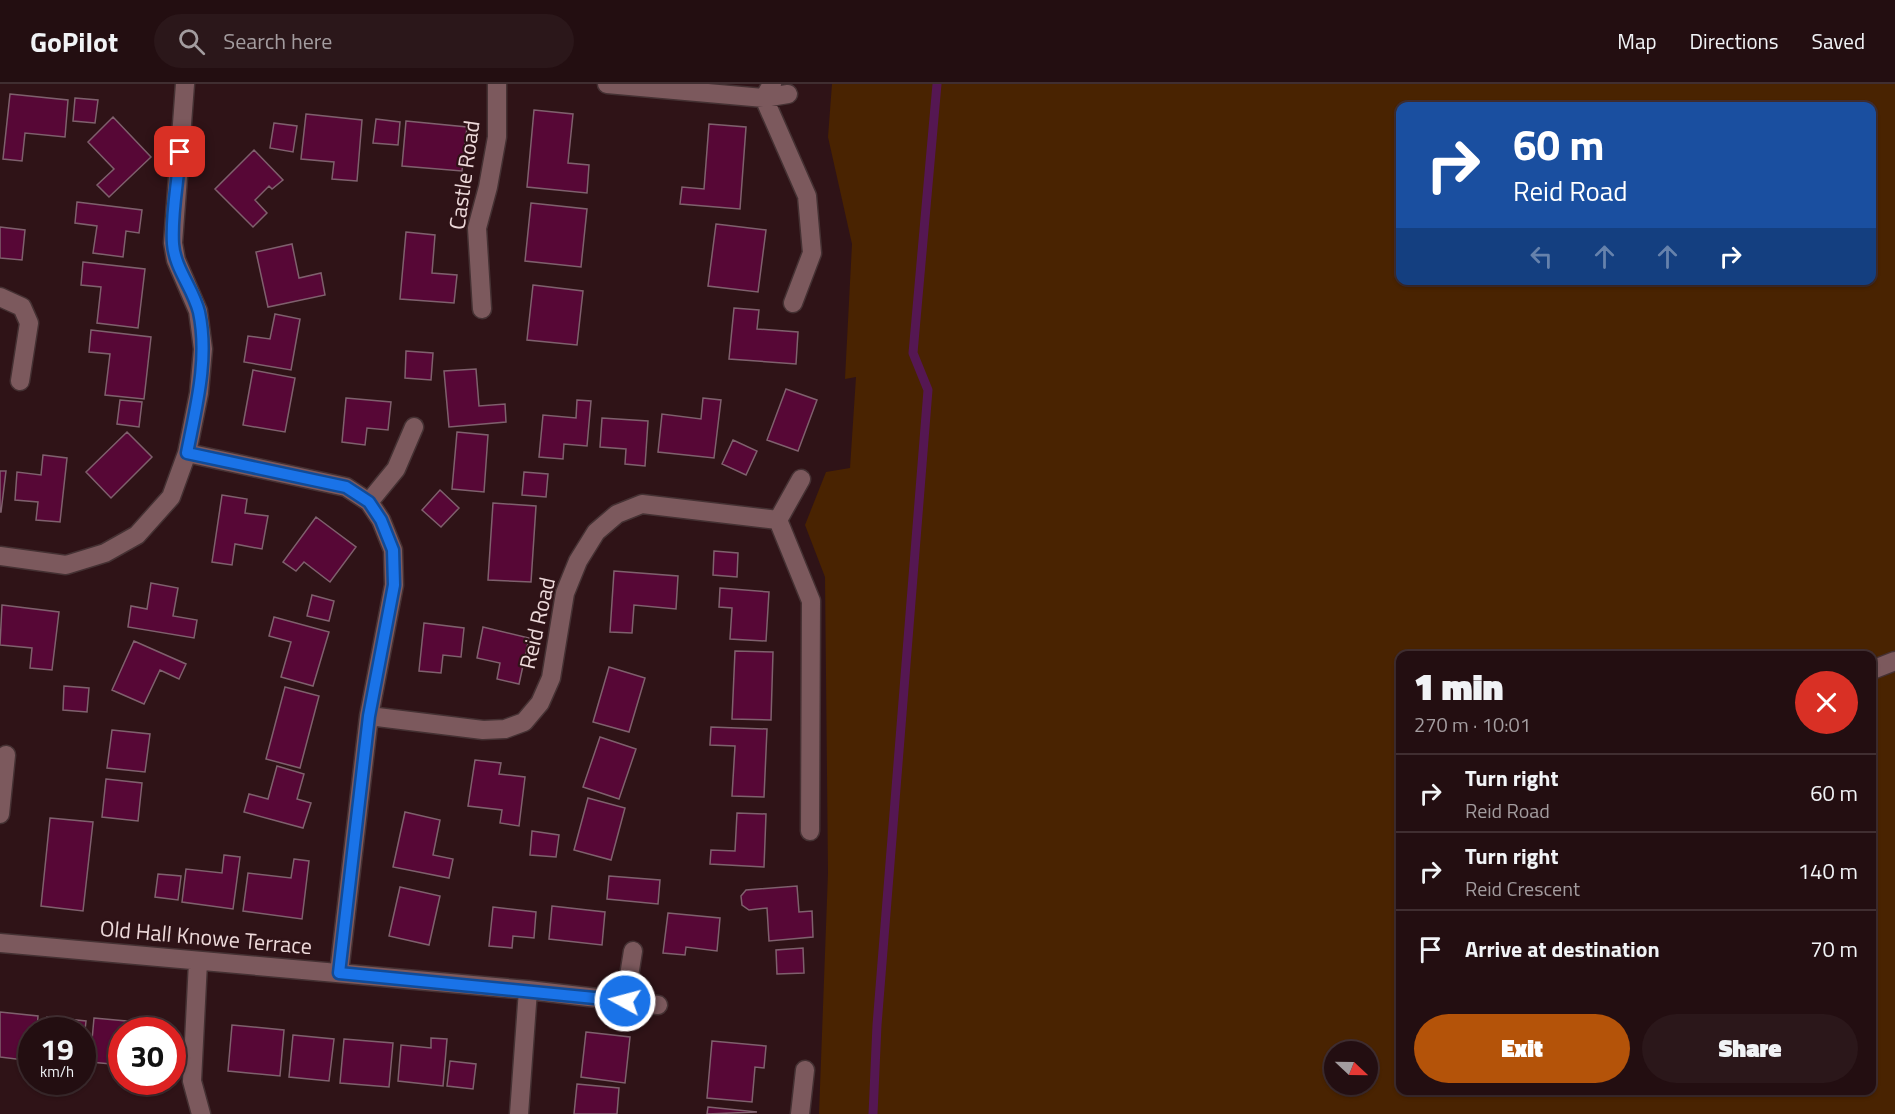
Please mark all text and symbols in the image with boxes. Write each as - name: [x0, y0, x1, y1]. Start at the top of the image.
- search box: [154, 14, 574, 68]
- text: GoPilot: [30, 20, 118, 63]
- text: Search here: [223, 24, 332, 58]
- icon: search: [175, 25, 208, 58]
- text: Map: [1617, 25, 1657, 57]
- text: Directions: [1690, 25, 1779, 57]
- text: Saved: [1812, 25, 1865, 57]
- text: 60 m: [1513, 112, 1605, 176]
- street label: Castle Road: [440, 118, 488, 232]
- pin: [154, 126, 205, 177]
- icon: right: [1414, 126, 1492, 204]
- icon: arrive: [163, 135, 196, 168]
- text: Reid Road: [1513, 170, 1628, 211]
- icon: left: [1525, 240, 1558, 273]
- icon: ahead: [1588, 240, 1621, 273]
- icon: ahead: [1651, 240, 1684, 273]
- icon: right: [1714, 240, 1747, 273]
- street label: Reid Road: [510, 574, 564, 672]
- text: 1 min: [1414, 659, 1503, 714]
- button: close: [1795, 671, 1858, 734]
- text: 270 m · 10:01: [1414, 709, 1531, 740]
- text: Turn right: [1465, 761, 1559, 795]
- text: 60 m: [1810, 776, 1858, 810]
- icon: right: [1414, 777, 1447, 810]
- text: Reid Road: [1465, 795, 1550, 826]
- text: Turn right: [1465, 839, 1559, 873]
- text: 140 m: [1798, 854, 1858, 888]
- icon: right: [1414, 855, 1447, 888]
- text: Reid Crescent: [1465, 873, 1580, 904]
- street label: Old Hall Knowe Terrace: [99, 911, 313, 963]
- text: Arrive at destination: [1465, 932, 1660, 966]
- text: 70 m: [1810, 932, 1858, 966]
- icon: arrive: [1414, 933, 1447, 966]
- position arrow: [593, 969, 657, 1033]
- button: Exit: [1414, 1014, 1630, 1083]
- button: Share: [1642, 1014, 1858, 1083]
- speed limit sign: 30: [108, 1017, 186, 1095]
- text: 19: [40, 1026, 74, 1072]
- north arrow: [1324, 1041, 1378, 1095]
- map controls: [1324, 1041, 1378, 1095]
- text: km/h: [40, 1060, 74, 1083]

